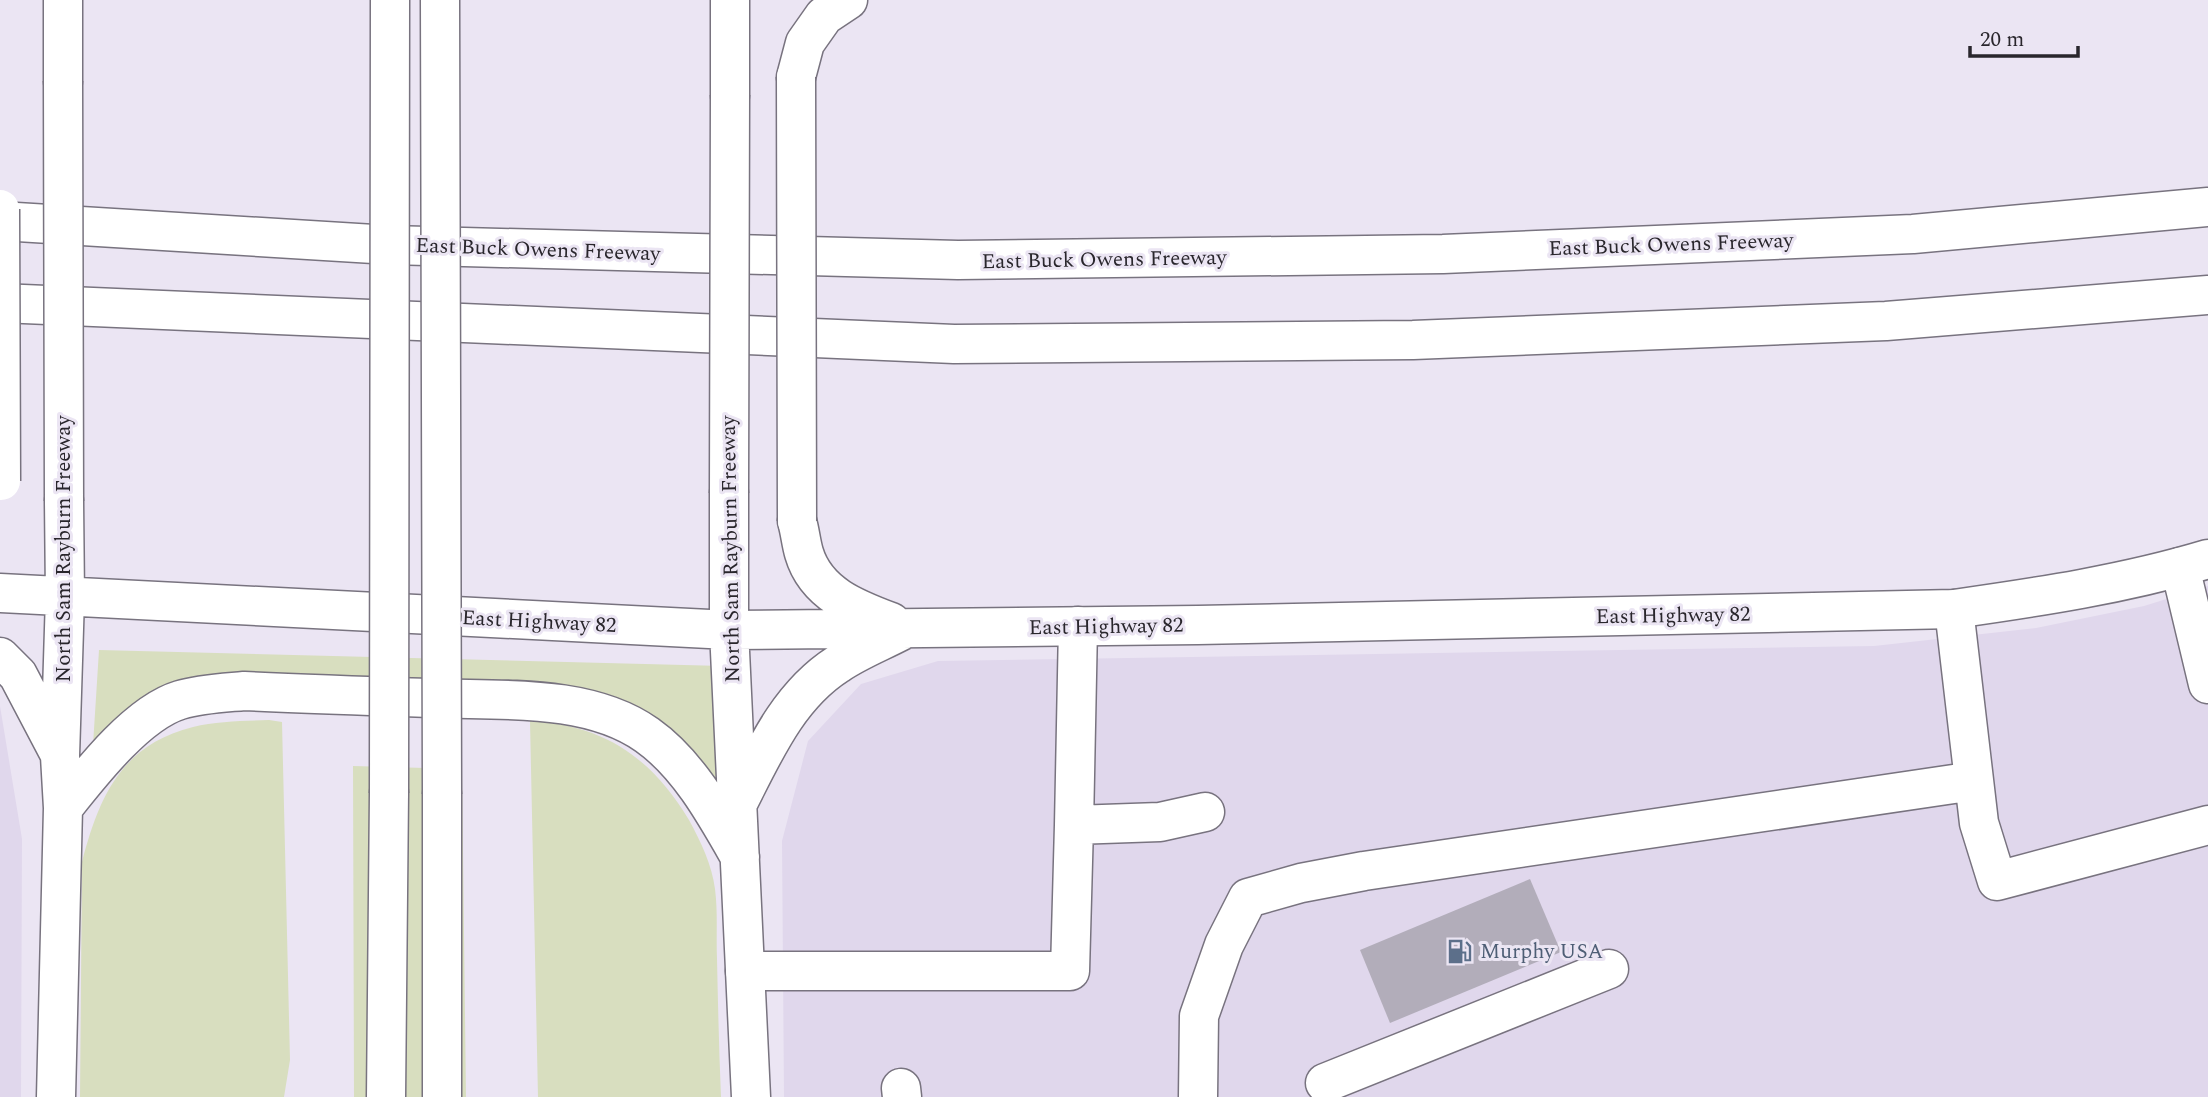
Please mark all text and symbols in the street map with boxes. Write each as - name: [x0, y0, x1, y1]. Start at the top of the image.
- scale bar: [1970, 14, 2078, 58]
- text: 20 m: [1980, 24, 2024, 56]
- street label: East Buck Owens Freeway: [1548, 225, 1795, 265]
- street label: East Buck Owens Freeway: [415, 230, 662, 270]
- street label: East Buck Owens Freeway: [981, 242, 1228, 278]
- street label: North Sam Rayburn Freeway: [48, 414, 80, 683]
- street label: North Sam Rayburn Freeway: [713, 414, 749, 683]
- street label: East Highway 82: [1595, 599, 1751, 633]
- street label: East Highway 82: [461, 602, 617, 642]
- street label: East Highway 82: [1028, 610, 1184, 644]
- place label: Murphy USA: [1480, 936, 1603, 968]
- fuel station icon: Murphy USA: [1446, 937, 1474, 965]

